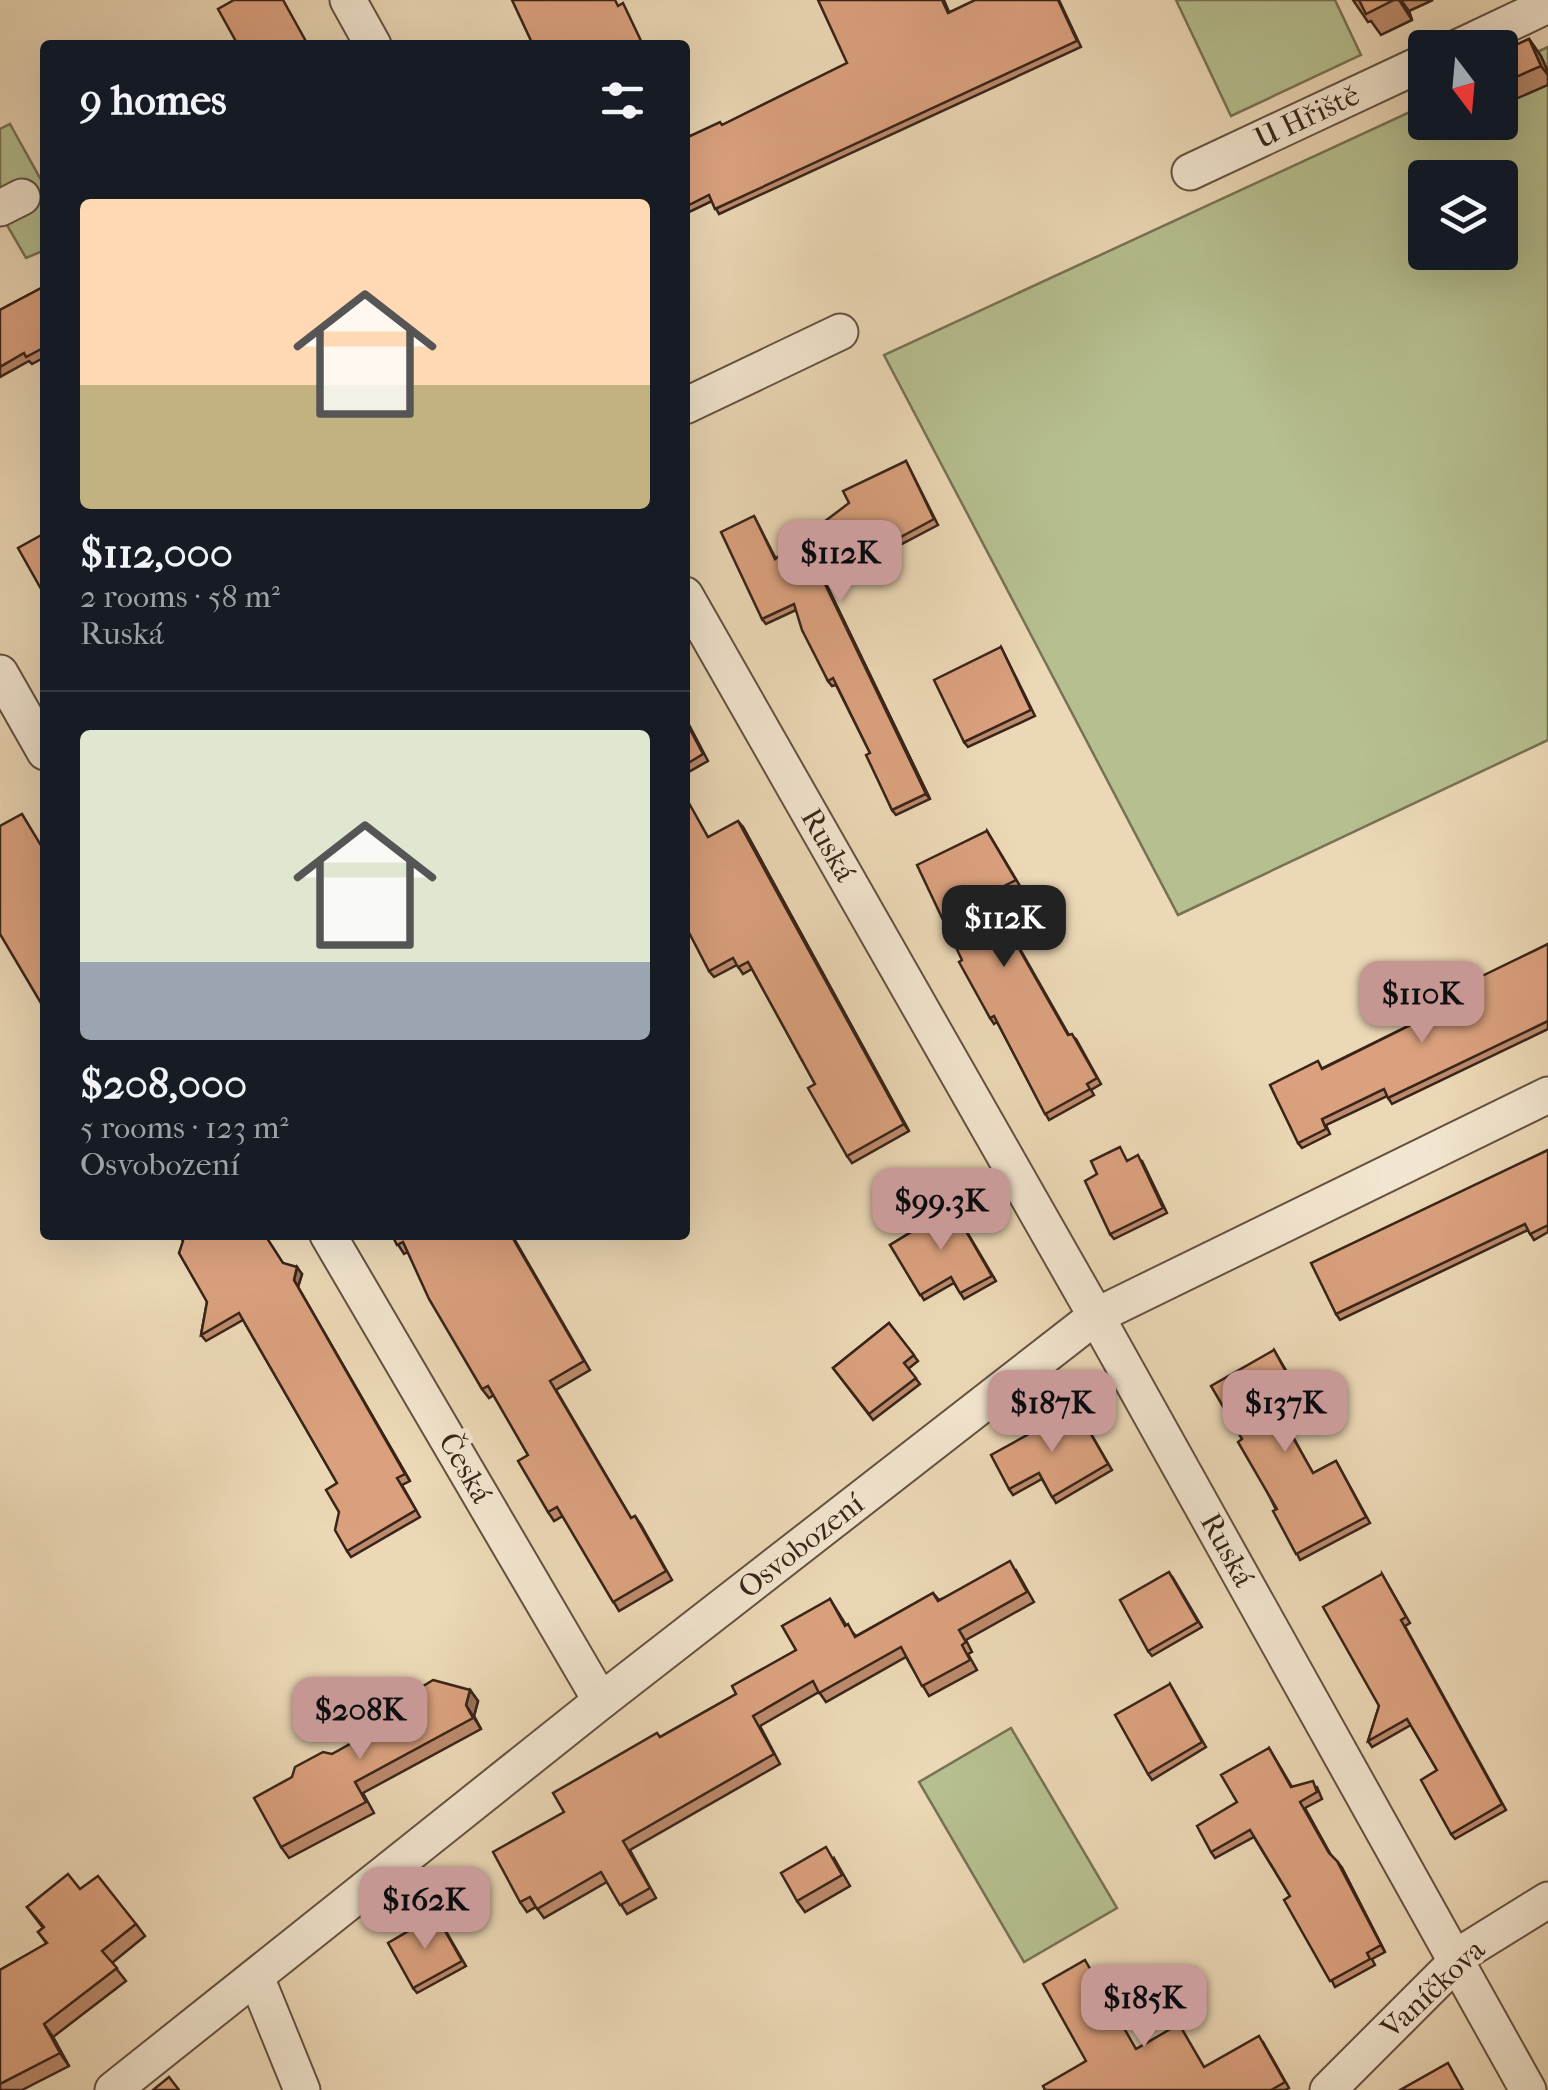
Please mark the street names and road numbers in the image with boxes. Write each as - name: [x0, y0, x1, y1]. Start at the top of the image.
- street label: U Hřiště: [1249, 77, 1365, 156]
- street label: Ruská: [793, 802, 863, 889]
- street label: Česká: [431, 1427, 500, 1510]
- street label: Osvobození: [731, 1485, 872, 1606]
- street label: Ruská: [1193, 1507, 1262, 1594]
- street label: Vaníčkova: [1373, 1931, 1493, 2046]

